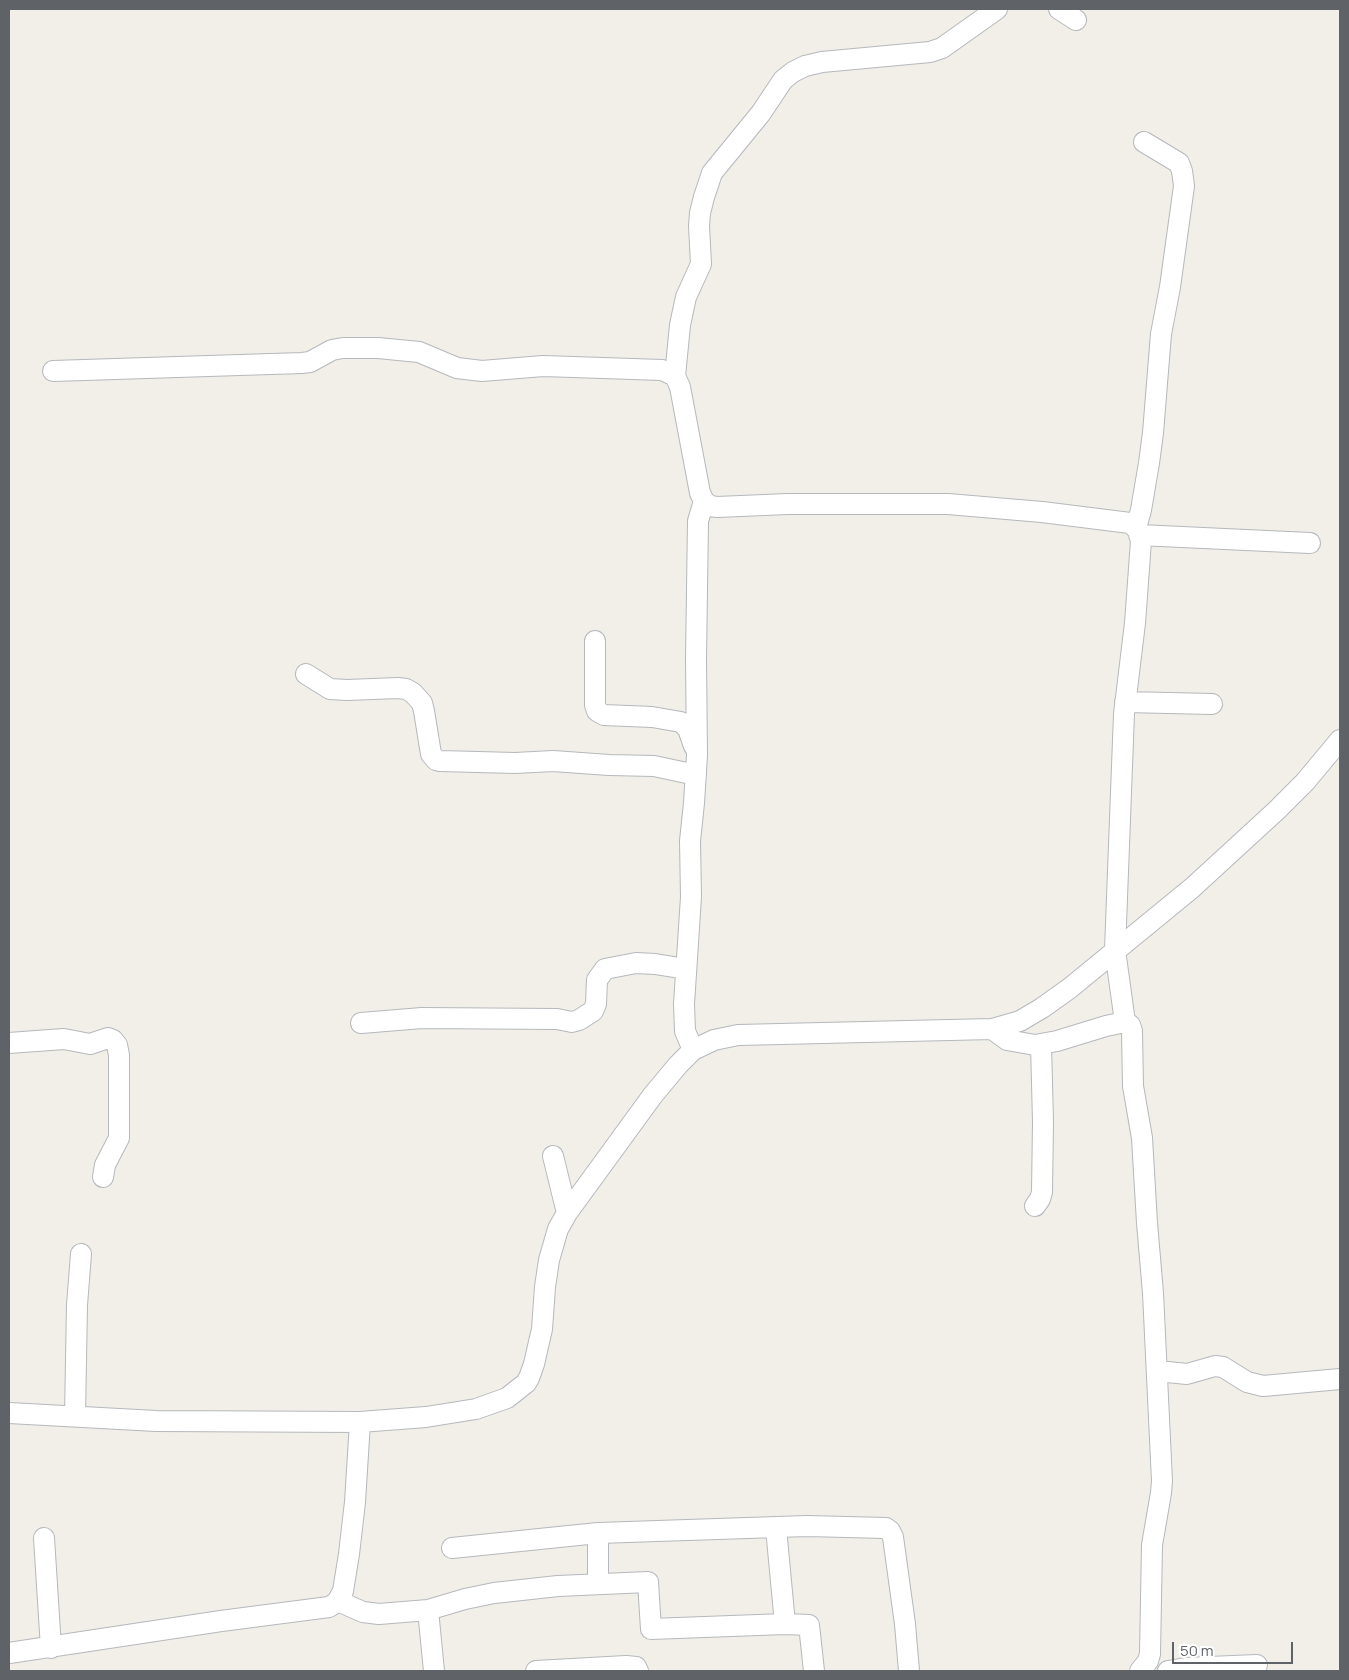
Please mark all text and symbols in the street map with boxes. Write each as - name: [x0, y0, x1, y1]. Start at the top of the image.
- scale bar: [1174, 1632, 1295, 1664]
- text: 50 m: [1180, 1640, 1214, 1661]

